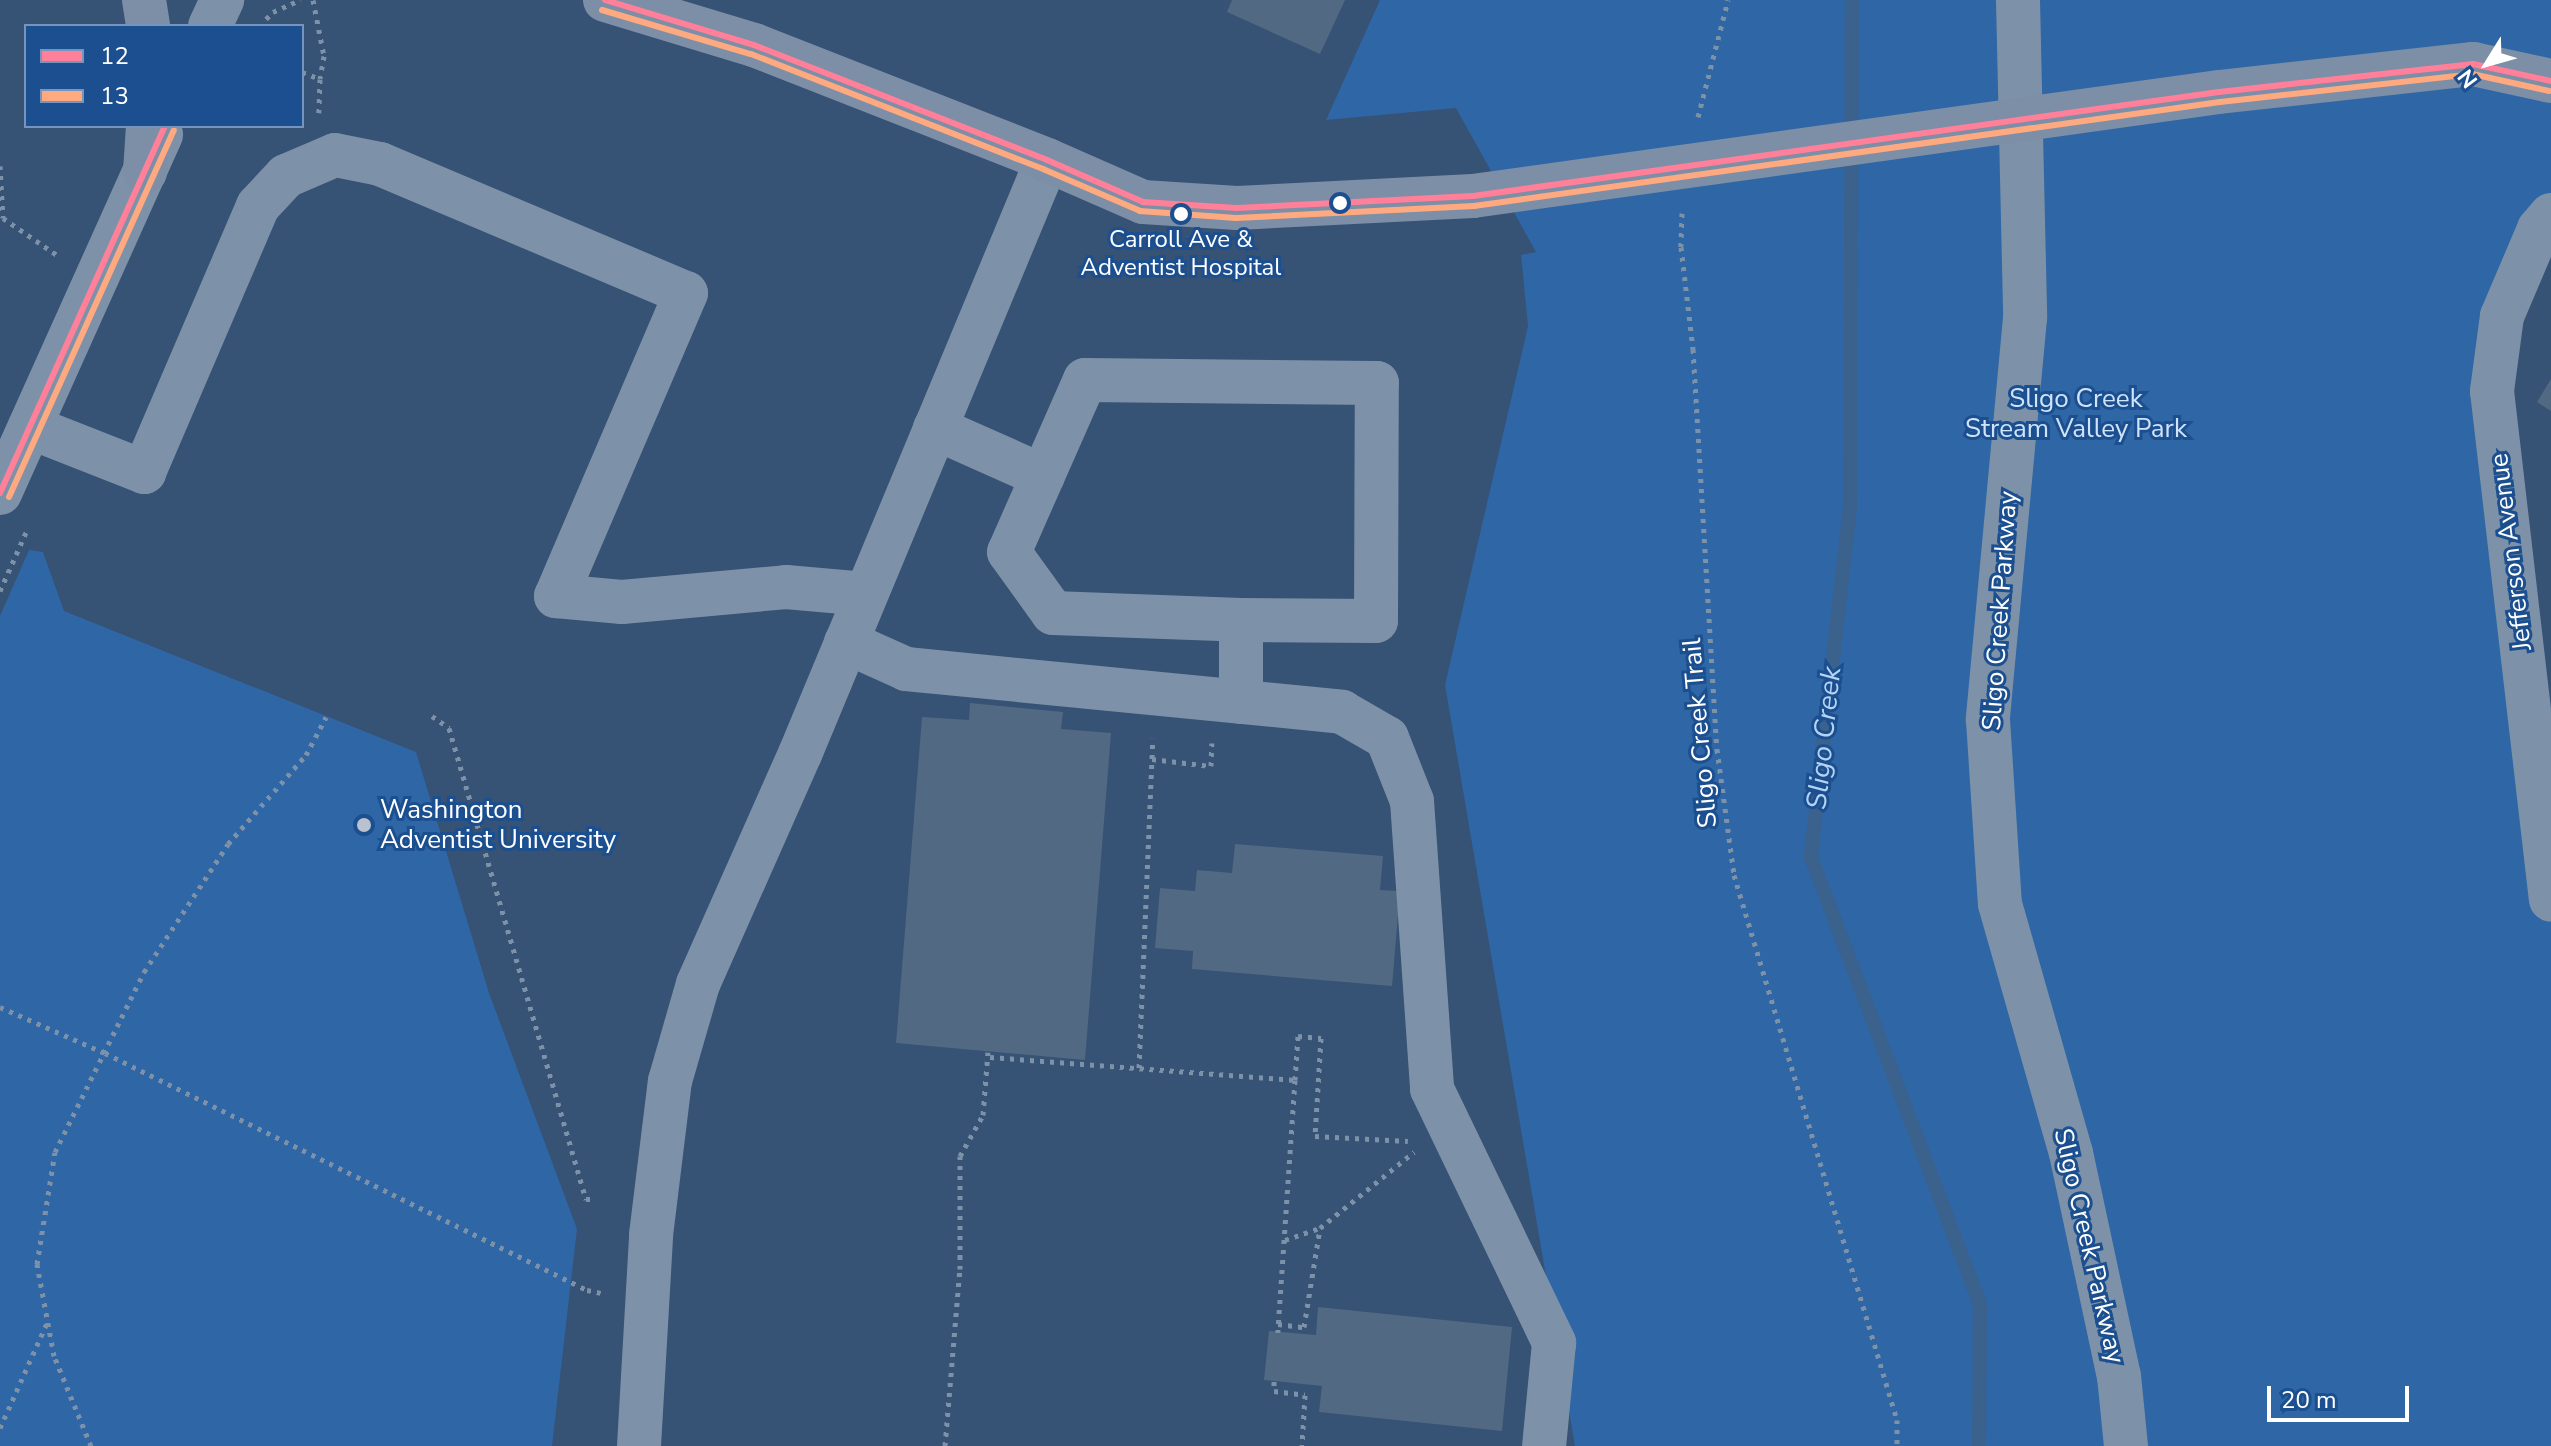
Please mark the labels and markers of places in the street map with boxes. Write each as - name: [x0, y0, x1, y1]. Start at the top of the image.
- unlabelled marker: [1332, 195, 1348, 211]
- marker: Carroll Ave & Adventist Hospital: [1173, 206, 1189, 222]
- place label: Carroll Ave & Adventist Hospital: [1081, 226, 1281, 282]
- place label: Washington Adventist University: [380, 794, 616, 856]
- marker: Washington Adventist University: [355, 816, 373, 834]

